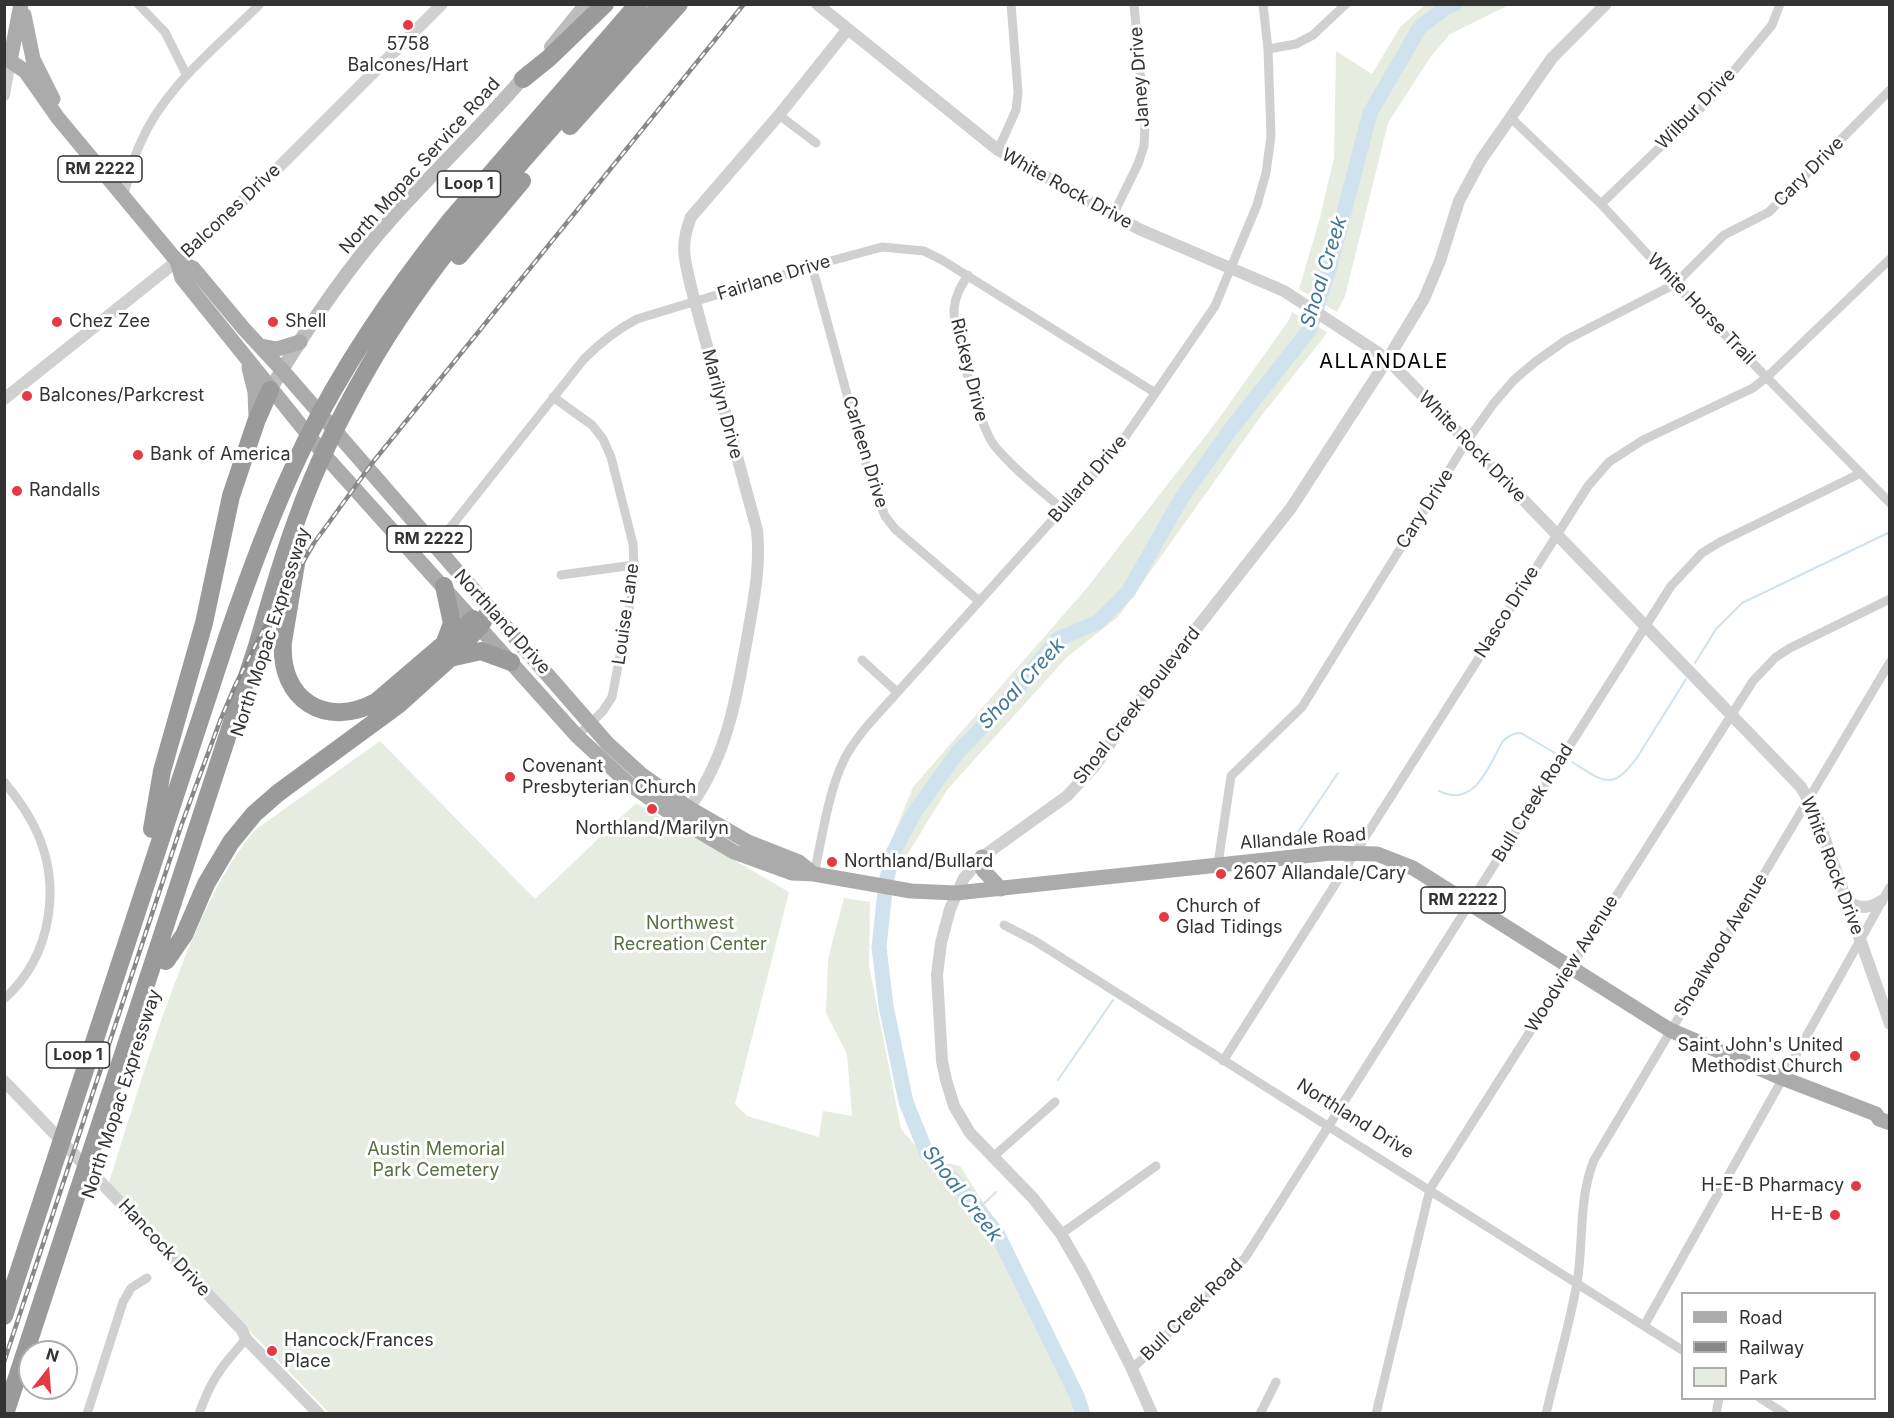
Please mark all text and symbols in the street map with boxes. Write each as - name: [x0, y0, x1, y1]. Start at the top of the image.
- marker: 5758 Balcones/Hart: [401, 18, 415, 32]
- street label: Janey Drive: [1126, 26, 1154, 128]
- place label: 5758 Balcones/Hart: [348, 34, 468, 76]
- street label: Wilbur Drive: [1652, 64, 1740, 154]
- street label: North Mopac Service Road: [335, 73, 505, 259]
- street label: Cary Drive: [1769, 132, 1849, 212]
- street label: White Rock Drive: [998, 144, 1136, 234]
- road number: RM 2222: [58, 156, 142, 182]
- street label: Balcones Drive: [177, 160, 285, 262]
- road number: Loop 1: [438, 171, 500, 197]
- water label: Shoal Creek: [1296, 213, 1352, 331]
- street label: White Horse Trail: [1642, 249, 1760, 369]
- street label: Fairlane Drive: [715, 251, 833, 305]
- place label: Chez Zee: [69, 311, 150, 333]
- place label: Shell: [285, 311, 326, 333]
- marker: Chez Zee: [50, 315, 64, 329]
- marker: Shell: [266, 315, 280, 329]
- street label: Rickey Drive: [946, 316, 992, 424]
- street label: Marilyn Drive: [697, 347, 747, 461]
- district label: ALLANDALE: [1319, 350, 1449, 374]
- place label: Balcones/Parkcrest: [39, 385, 204, 407]
- street label: White Rock Drive: [1414, 387, 1530, 507]
- marker: Balcones/Parkcrest: [20, 389, 34, 403]
- street label: Carleen Drive: [838, 393, 892, 511]
- street label: Bullard Drive: [1044, 431, 1132, 527]
- place label: Bank of America: [150, 444, 291, 466]
- marker: Bank of America: [131, 448, 145, 462]
- street label: Cary Drive: [1392, 465, 1458, 553]
- place label: Randalls: [29, 480, 101, 502]
- marker: Randalls: [10, 484, 24, 498]
- street label: North Mopac Expressway: [227, 525, 315, 739]
- road number: RM 2222: [387, 526, 471, 552]
- street label: Louise Lane: [608, 562, 644, 666]
- street label: Nasco Drive: [1470, 562, 1544, 662]
- street label: Northland Drive: [449, 565, 555, 679]
- street label: Shoal Creek Boulevard: [1069, 623, 1205, 789]
- water label: Shoal Creek: [974, 634, 1070, 734]
- street label: Bull Creek Road: [1488, 740, 1578, 866]
- place label: Covenant Presbyterian Church: [522, 756, 696, 798]
- marker: Covenant Presbyterian Church: [503, 770, 517, 784]
- street label: White Rock Drive: [1796, 794, 1868, 938]
- marker: Northland/Marilyn: [645, 802, 659, 816]
- place label: Northland/Marilyn: [575, 818, 729, 840]
- street label: Allandale Road: [1239, 824, 1367, 854]
- place label: Northland/Bullard: [844, 851, 993, 873]
- marker: Northland/Bullard: [825, 855, 839, 869]
- place label: 2607 Allandale/Cary: [1233, 863, 1406, 885]
- marker: 2607 Allandale/Cary: [1214, 867, 1228, 881]
- street label: Shoalwood Avenue: [1670, 870, 1772, 1020]
- road number: RM 2222: [1421, 887, 1505, 913]
- street label: Woodview Avenue: [1521, 892, 1623, 1036]
- place label: Church of Glad Tidings: [1176, 896, 1283, 938]
- marker: Church of Glad Tidings: [1157, 910, 1171, 924]
- park label: Northwest Recreation Center: [613, 913, 767, 956]
- street label: North Mopac Expressway: [78, 987, 166, 1201]
- place label: Saint John's United Methodist Church: [1677, 1035, 1843, 1078]
- road number: Loop 1: [46, 1042, 110, 1068]
- marker: Saint John's United Methodist Church: [1848, 1049, 1862, 1063]
- street label: Northland Drive: [1293, 1074, 1417, 1164]
- park label: Austin Memorial Park Cemetery: [367, 1139, 505, 1182]
- water label: Shoal Creek: [917, 1141, 1007, 1247]
- place label: H-E-B Pharmacy: [1701, 1175, 1844, 1197]
- marker: H-E-B Pharmacy: [1849, 1179, 1863, 1193]
- street label: Hancock Drive: [113, 1195, 215, 1301]
- place label: H-E-B: [1770, 1204, 1823, 1226]
- marker: H-E-B: [1828, 1208, 1842, 1222]
- street label: Bull Creek Road: [1137, 1255, 1247, 1365]
- legend: [1681, 1292, 1876, 1400]
- text: Road: [1739, 1307, 1782, 1328]
- place label: Hancock/Frances Place: [284, 1330, 434, 1372]
- text: Railway: [1739, 1337, 1804, 1358]
- north arrow: [18, 1340, 78, 1400]
- text: N: [44, 1343, 61, 1366]
- marker: Hancock/Frances Place: [265, 1344, 279, 1358]
- text: Park: [1739, 1367, 1778, 1388]

